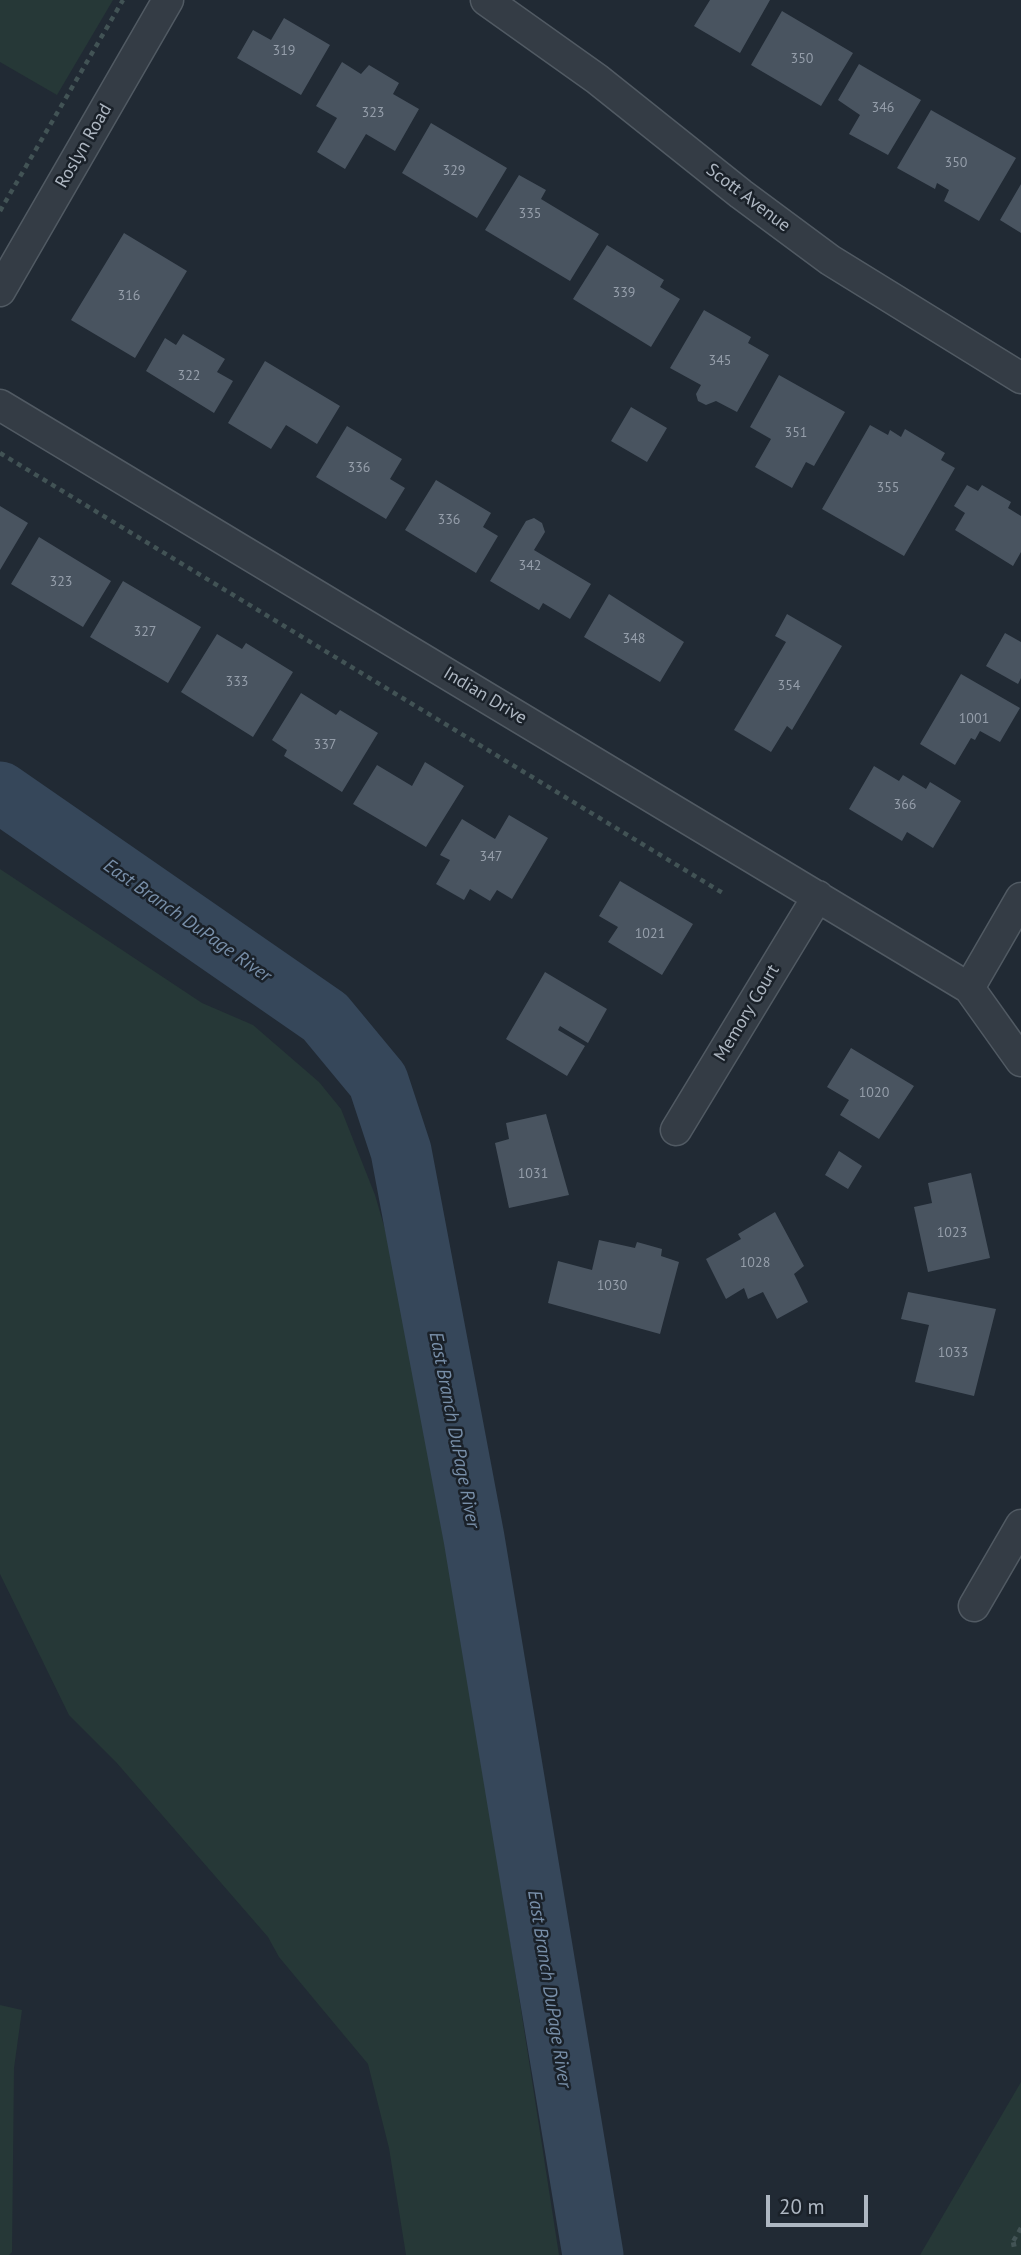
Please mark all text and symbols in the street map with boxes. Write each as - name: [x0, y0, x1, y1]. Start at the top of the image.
- house number: 319: [273, 43, 295, 59]
- house number: 350: [791, 51, 813, 67]
- street label: Roslyn Road: [51, 100, 117, 192]
- house number: 346: [872, 100, 894, 116]
- house number: 323: [362, 105, 384, 121]
- house number: 350: [945, 155, 967, 171]
- street label: Scott Avenue: [702, 159, 794, 237]
- house number: 329: [443, 163, 465, 179]
- house number: 335: [519, 206, 541, 222]
- house number: 339: [613, 285, 635, 301]
- house number: 316: [118, 288, 140, 304]
- house number: 345: [709, 353, 731, 369]
- house number: 322: [178, 368, 200, 384]
- house number: 351: [785, 425, 807, 441]
- house number: 336: [348, 460, 370, 476]
- house number: 355: [877, 480, 899, 496]
- house number: 336: [438, 512, 460, 528]
- house number: 342: [519, 558, 541, 574]
- house number: 323: [50, 574, 72, 590]
- house number: 327: [134, 624, 156, 640]
- house number: 348: [623, 631, 645, 647]
- street label: Indian Drive: [439, 663, 531, 729]
- house number: 333: [226, 674, 248, 690]
- house number: 354: [778, 678, 800, 694]
- house number: 1001: [959, 711, 989, 727]
- house number: 337: [314, 737, 336, 753]
- house number: 366: [894, 797, 916, 813]
- house number: 347: [480, 849, 502, 865]
- water label: East Branch DuPage River: [99, 854, 275, 988]
- house number: 1021: [635, 926, 665, 942]
- street label: Memory Court: [710, 961, 784, 1065]
- house number: 1020: [859, 1085, 889, 1101]
- house number: 1031: [518, 1166, 548, 1182]
- house number: 1023: [937, 1225, 967, 1241]
- house number: 1028: [740, 1255, 770, 1271]
- house number: 1030: [597, 1278, 627, 1294]
- water label: East Branch DuPage River: [424, 1330, 484, 1530]
- house number: 1033: [938, 1345, 968, 1361]
- water label: East Branch DuPage River: [522, 1889, 576, 2089]
- scale bar: [769, 2182, 870, 2226]
- text: 20 m: [779, 2193, 825, 2220]

